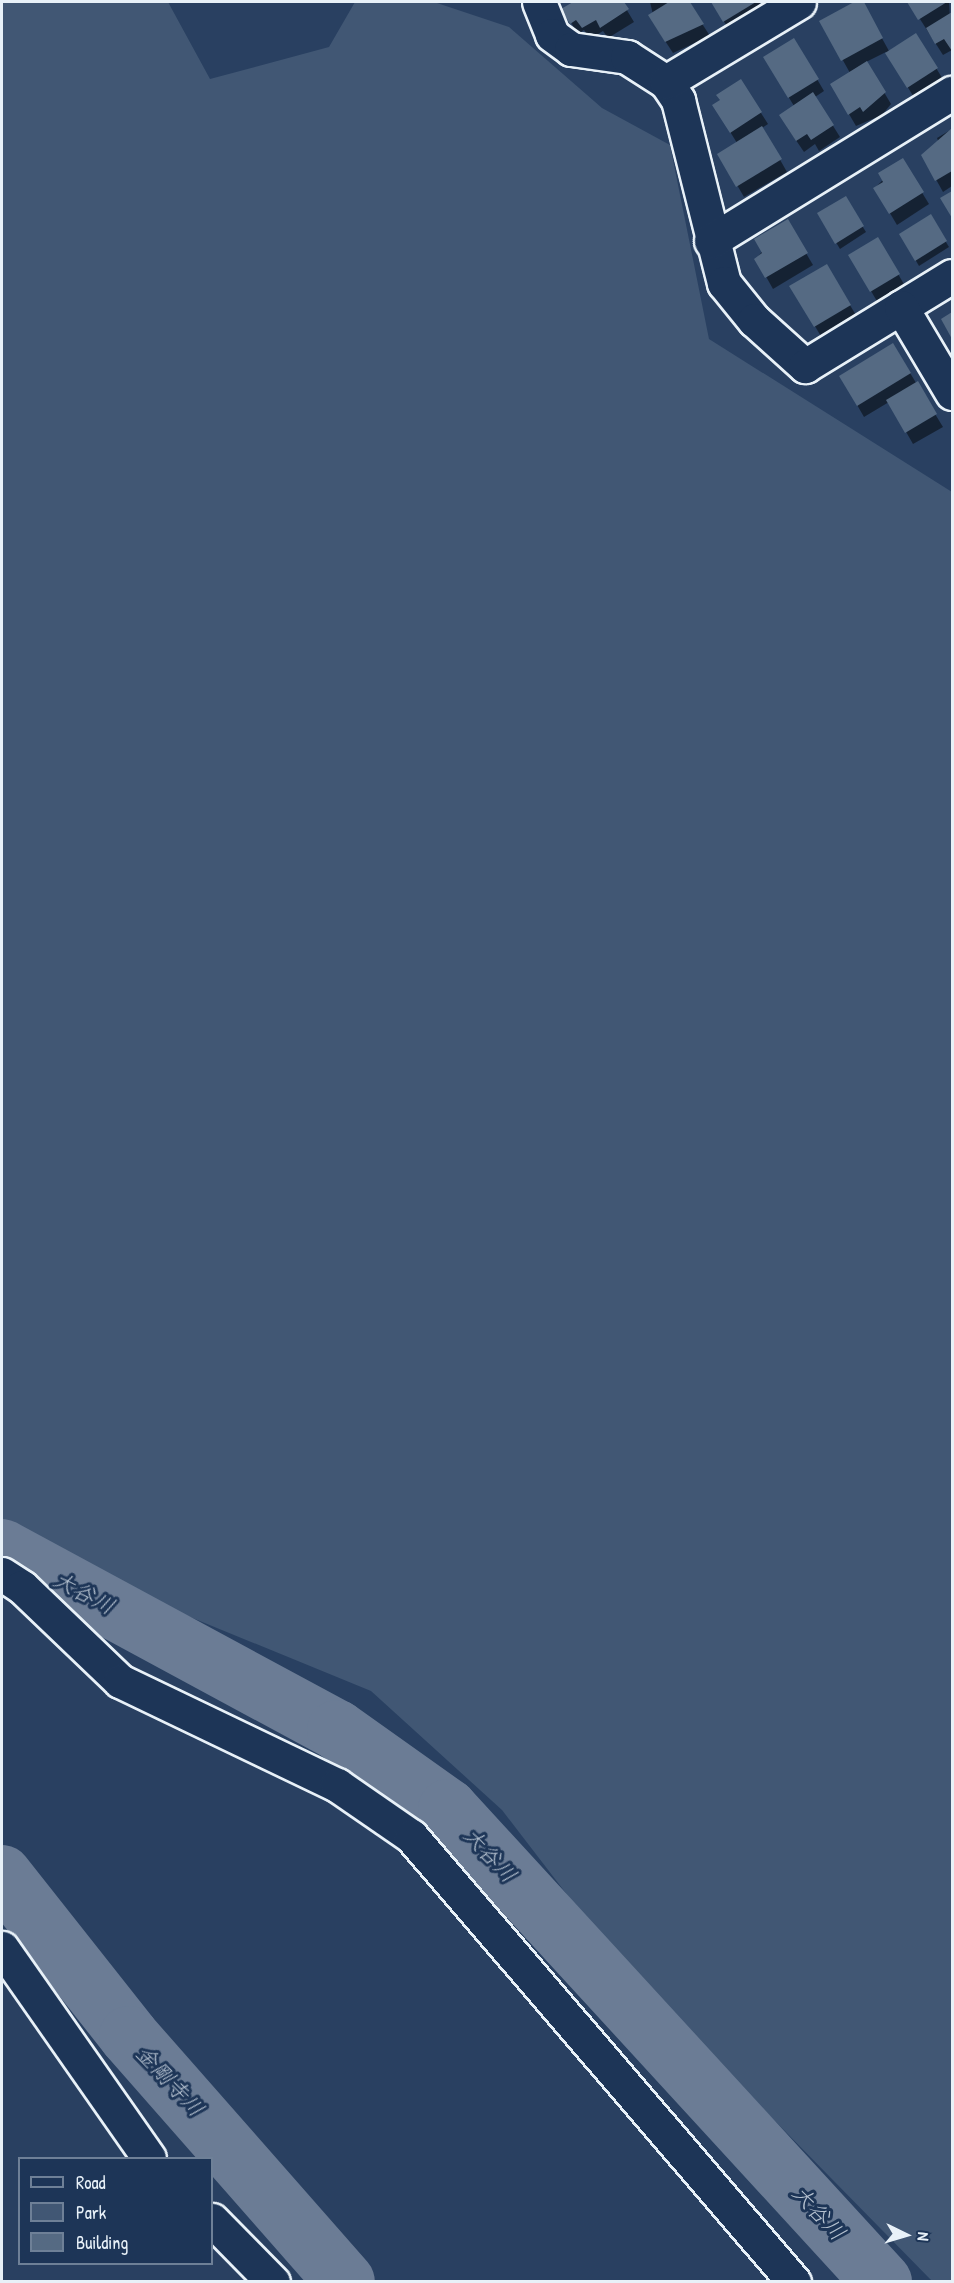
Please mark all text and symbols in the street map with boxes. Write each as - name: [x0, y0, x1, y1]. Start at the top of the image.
- water label: 大谷川: [49, 1566, 119, 1620]
- water label: 大谷川: [458, 1822, 522, 1888]
- water label: 金剛寺川: [130, 2040, 210, 2122]
- legend: [18, 2157, 213, 2265]
- text: Road: [76, 2170, 106, 2195]
- water label: 大谷川: [787, 2180, 851, 2246]
- text: Park: [76, 2200, 106, 2225]
- north arrow: [876, 2205, 936, 2265]
- text: Building: [76, 2230, 128, 2255]
- text: N: [913, 2231, 935, 2242]

